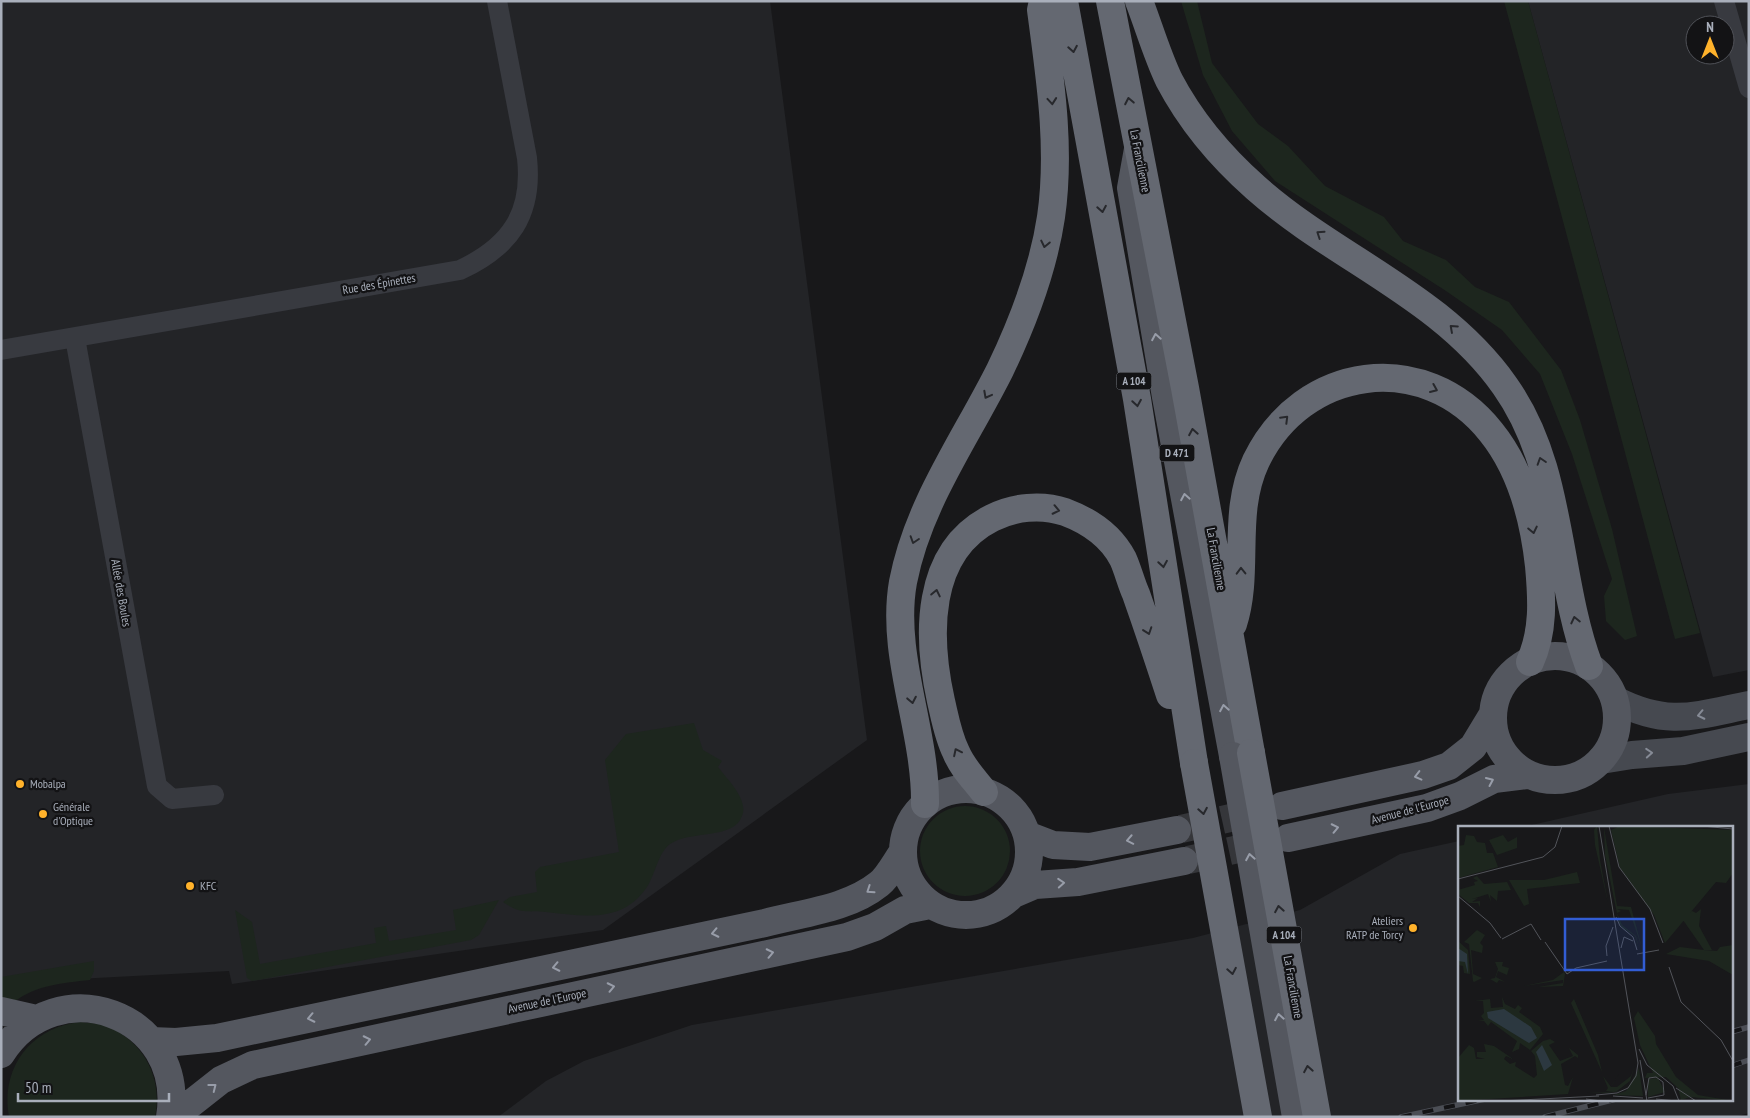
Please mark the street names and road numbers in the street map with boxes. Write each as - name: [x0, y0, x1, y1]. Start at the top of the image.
- street label: La Francilienne: [1127, 128, 1154, 193]
- street label: Rue des Épinettes: [341, 270, 417, 297]
- road number: A 104: [1116, 372, 1152, 390]
- road number: D 471: [1160, 444, 1194, 462]
- street label: La Francilienne: [1204, 526, 1229, 591]
- street label: Allée des Boules: [108, 558, 135, 628]
- street label: Avenue de l'Europe: [1370, 792, 1450, 827]
- road number: A 104: [1266, 926, 1302, 944]
- street label: La Francilienne: [1281, 954, 1306, 1019]
- street label: Avenue de l'Europe: [506, 985, 587, 1016]

